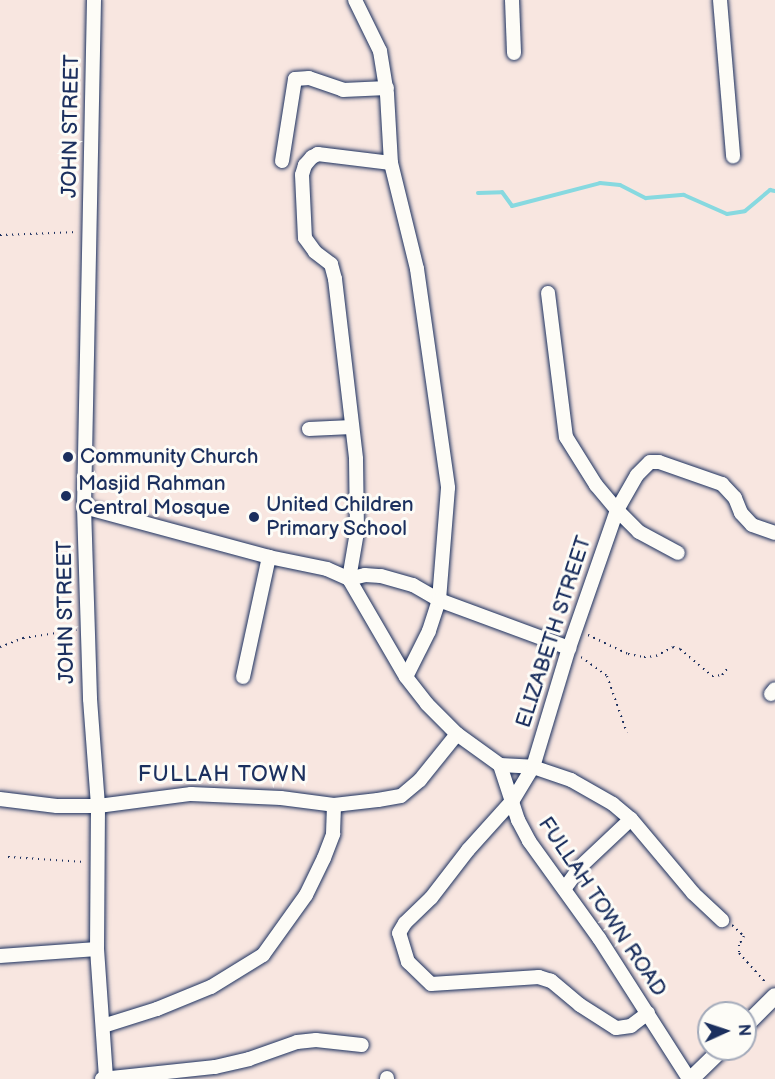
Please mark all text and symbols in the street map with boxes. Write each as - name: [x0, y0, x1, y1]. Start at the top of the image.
- street label: JOHN STREET: [57, 54, 85, 198]
- place label: Community Church: [80, 444, 260, 470]
- marker: Community Church: [61, 450, 75, 464]
- place label: Masjid Rahman Central Mosque: [78, 471, 230, 521]
- marker: Masjid Rahman Central Mosque: [59, 489, 73, 503]
- place label: United Children Primary School: [266, 492, 414, 542]
- marker: United Children Primary School: [247, 510, 261, 524]
- street label: ELIZABETH STREET: [511, 533, 597, 731]
- street label: JOHN STREET: [52, 540, 80, 684]
- district label: FULLAH TOWN: [137, 762, 309, 788]
- street label: FULLAH TOWN ROAD: [532, 812, 672, 1002]
- north arrow: [697, 1001, 757, 1061]
- text: N: [734, 1024, 753, 1037]

